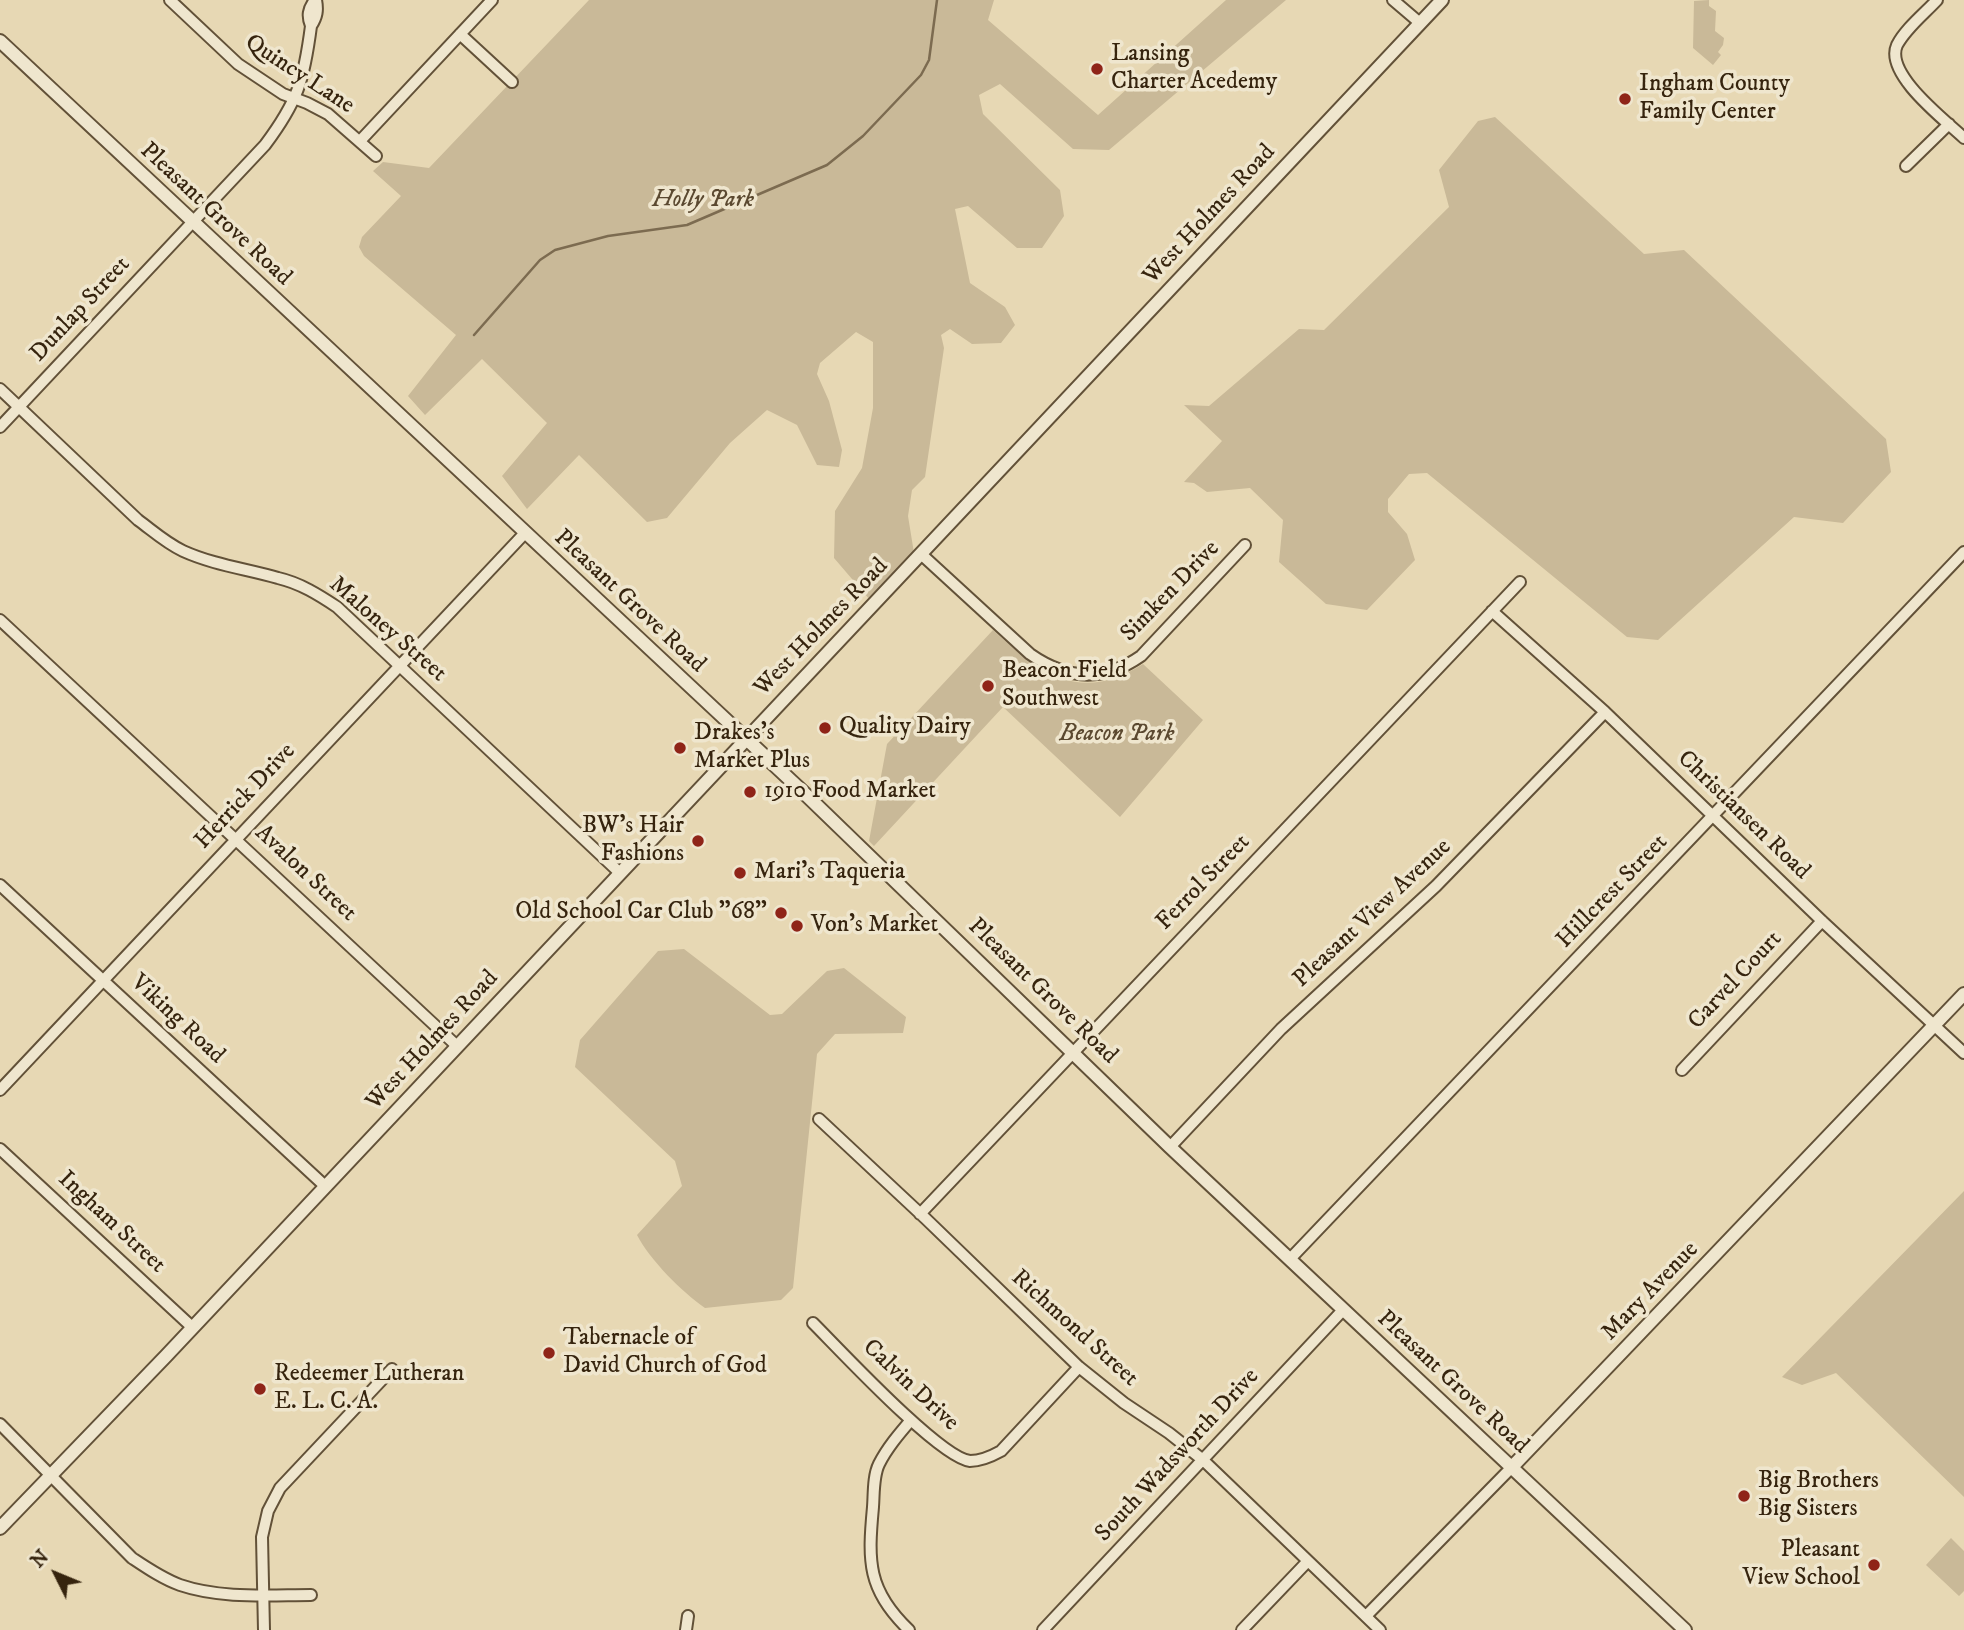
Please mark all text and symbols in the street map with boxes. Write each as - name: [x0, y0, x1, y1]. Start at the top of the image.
- street label: Quincy Lane: [239, 29, 359, 121]
- place label: Lansing Charter Acedemy: [1111, 41, 1277, 97]
- marker: Lansing Charter Acedemy: [1089, 61, 1105, 77]
- place label: Ingham County Family Center: [1639, 71, 1790, 127]
- marker: Ingham County Family Center: [1617, 91, 1633, 107]
- street label: Pleasant Grove Road: [133, 137, 297, 293]
- street label: West Holmes Road: [1138, 139, 1282, 291]
- park label: Holly Park: [652, 187, 754, 215]
- street label: Dunlap Street: [25, 251, 137, 369]
- street label: Pleasant Grove Road: [547, 524, 711, 680]
- street label: Simken Drive: [1116, 535, 1226, 649]
- street label: West Holmes Road: [749, 553, 895, 703]
- street label: Maloney Street: [322, 571, 452, 689]
- place label: Beacon Field Southwest: [1002, 658, 1127, 714]
- marker: Beacon Field Southwest: [980, 678, 996, 694]
- place label: Quality Dairy: [839, 714, 971, 742]
- place label: Drakes's Market Plus: [694, 720, 810, 776]
- marker: Quality Dairy: [817, 720, 833, 736]
- park label: Beacon Park: [1060, 721, 1174, 749]
- street label: Herrick Drive: [190, 738, 302, 856]
- marker: Drakes's Market Plus: [672, 740, 688, 756]
- street label: Christiansen Road: [1671, 745, 1815, 887]
- place label: 1910 Food Market: [764, 778, 936, 806]
- marker: 1910 Food Market: [742, 784, 758, 800]
- place label: BW's Hair Fashions: [582, 813, 684, 869]
- street label: Avalon Street: [248, 820, 362, 928]
- street label: Ferrol Street: [1151, 829, 1257, 937]
- street label: Hillcrest Street: [1551, 829, 1675, 955]
- marker: BW's Hair Fashions: [690, 833, 706, 849]
- street label: Pleasant View Avenue: [1288, 833, 1458, 995]
- place label: Mari's Taqueria: [754, 859, 905, 887]
- marker: Mari's Taqueria: [732, 865, 748, 881]
- place label: Old School Car Club "68": [515, 899, 767, 927]
- marker: Old School Car Club "68": [773, 905, 789, 921]
- place label: Von's Market: [811, 912, 938, 940]
- street label: Pleasant Grove Road: [961, 913, 1123, 1071]
- marker: Von's Market: [789, 918, 805, 934]
- street label: Carvel Court: [1683, 926, 1789, 1036]
- street label: West Holmes Road: [361, 965, 505, 1117]
- street label: Viking Road: [124, 969, 230, 1071]
- street label: Ingham Street: [51, 1166, 171, 1280]
- street label: Mary Avenue: [1597, 1236, 1705, 1348]
- street label: Richmond Street: [1005, 1264, 1143, 1394]
- street label: Pleasant Grove Road: [1370, 1305, 1534, 1461]
- place label: Tabernacle of David Church of God: [563, 1325, 767, 1381]
- street label: Calvin Drive: [856, 1334, 964, 1438]
- marker: Tabernacle of David Church of God: [541, 1345, 557, 1361]
- place label: Redeemer Lutheran E. L. C. A.: [274, 1361, 464, 1417]
- street label: South Wadsworth Drive: [1090, 1363, 1266, 1549]
- marker: Redeemer Lutheran E. L. C. A.: [252, 1381, 268, 1397]
- place label: Big Brothers Big Sisters: [1758, 1468, 1879, 1524]
- marker: Big Brothers Big Sisters: [1736, 1488, 1752, 1504]
- place label: Pleasant View School: [1743, 1537, 1860, 1593]
- north arrow: [21, 1539, 91, 1609]
- text: N: [27, 1546, 54, 1573]
- marker: Pleasant View School: [1866, 1557, 1882, 1573]

